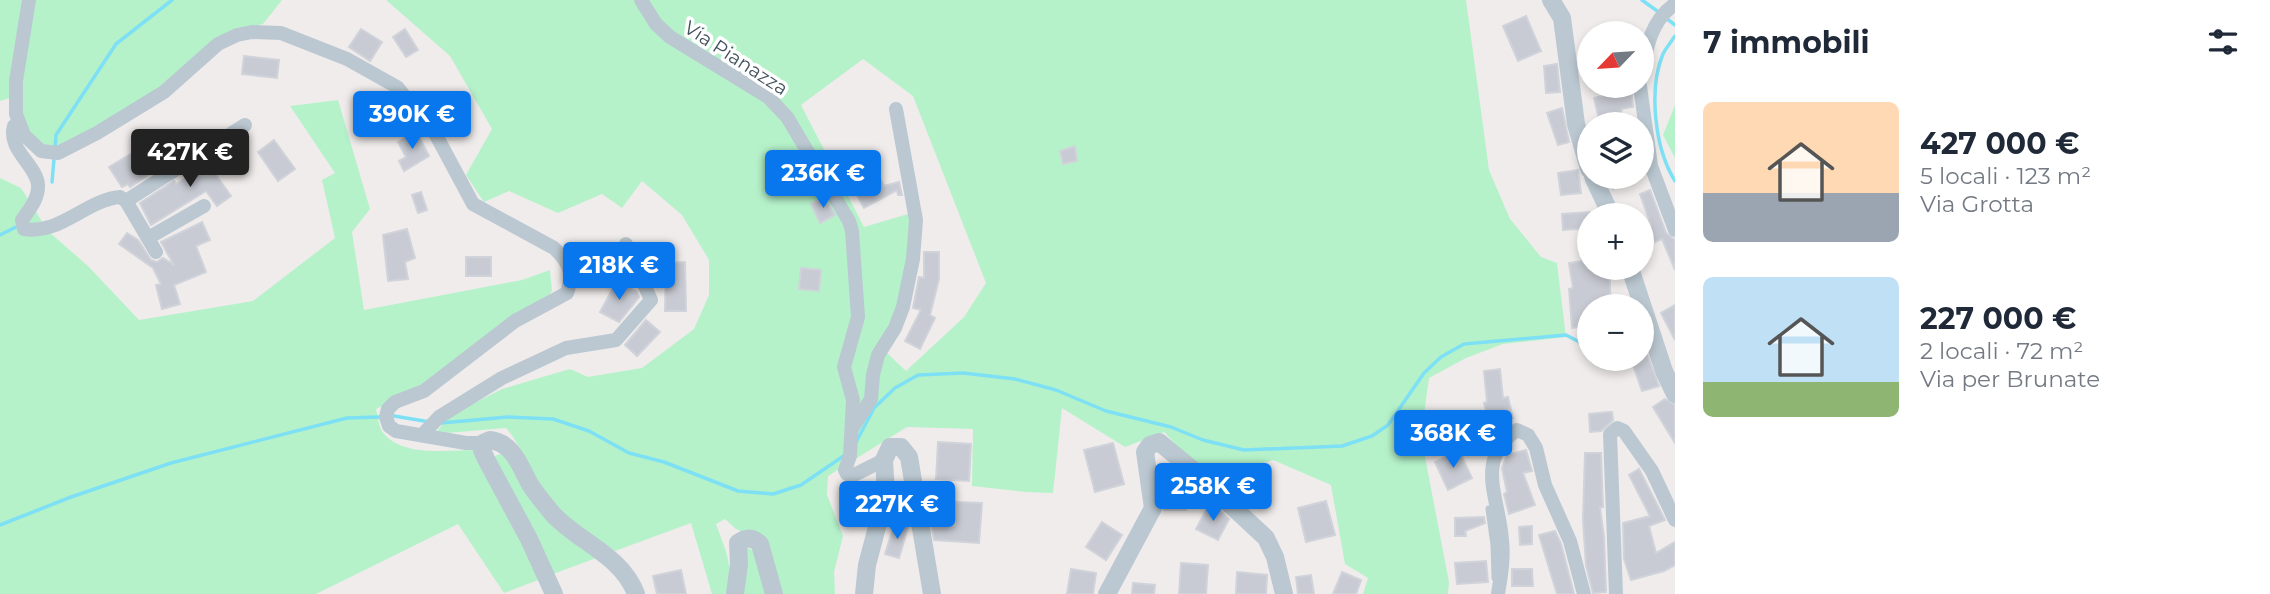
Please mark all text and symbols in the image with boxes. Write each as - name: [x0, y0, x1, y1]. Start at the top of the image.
- street label: Via Pianazza: [680, 16, 792, 100]
- north arrow: [1577, 21, 1654, 98]
- map controls: [1577, 21, 1654, 371]
- icon: filters: [2204, 23, 2242, 61]
- text: 7 immobili: [1703, 24, 1870, 61]
- pin: 390K €: [355, 92, 469, 151]
- text: 390K €: [369, 100, 455, 128]
- button: layers: [1577, 112, 1654, 189]
- text: 427 000 €: [1920, 125, 2079, 162]
- pin: 427K €: [133, 130, 247, 189]
- icon: home: [1759, 130, 1843, 214]
- text: 427K €: [147, 138, 233, 166]
- pin: 236K €: [766, 150, 880, 210]
- text: 236K €: [781, 159, 865, 187]
- text: 5 locali · 123 m²: [1920, 162, 2091, 190]
- text: Via Grotta: [1920, 190, 2034, 218]
- button: +: [1577, 203, 1654, 280]
- pin: 218K €: [562, 243, 676, 302]
- text: 218K €: [579, 251, 659, 279]
- button: −: [1577, 294, 1654, 371]
- text: 227 000 €: [1920, 300, 2076, 337]
- icon: home: [1759, 305, 1843, 389]
- text: 2 locali · 72 m²: [1920, 337, 2083, 365]
- text: Via per Brunate: [1920, 365, 2100, 393]
- pin: 368K €: [1396, 410, 1510, 470]
- text: 368K €: [1410, 419, 1496, 447]
- pin: 258K €: [1156, 463, 1270, 523]
- text: 258K €: [1171, 472, 1255, 500]
- pin: 227K €: [840, 482, 954, 541]
- text: 227K €: [855, 490, 939, 518]

